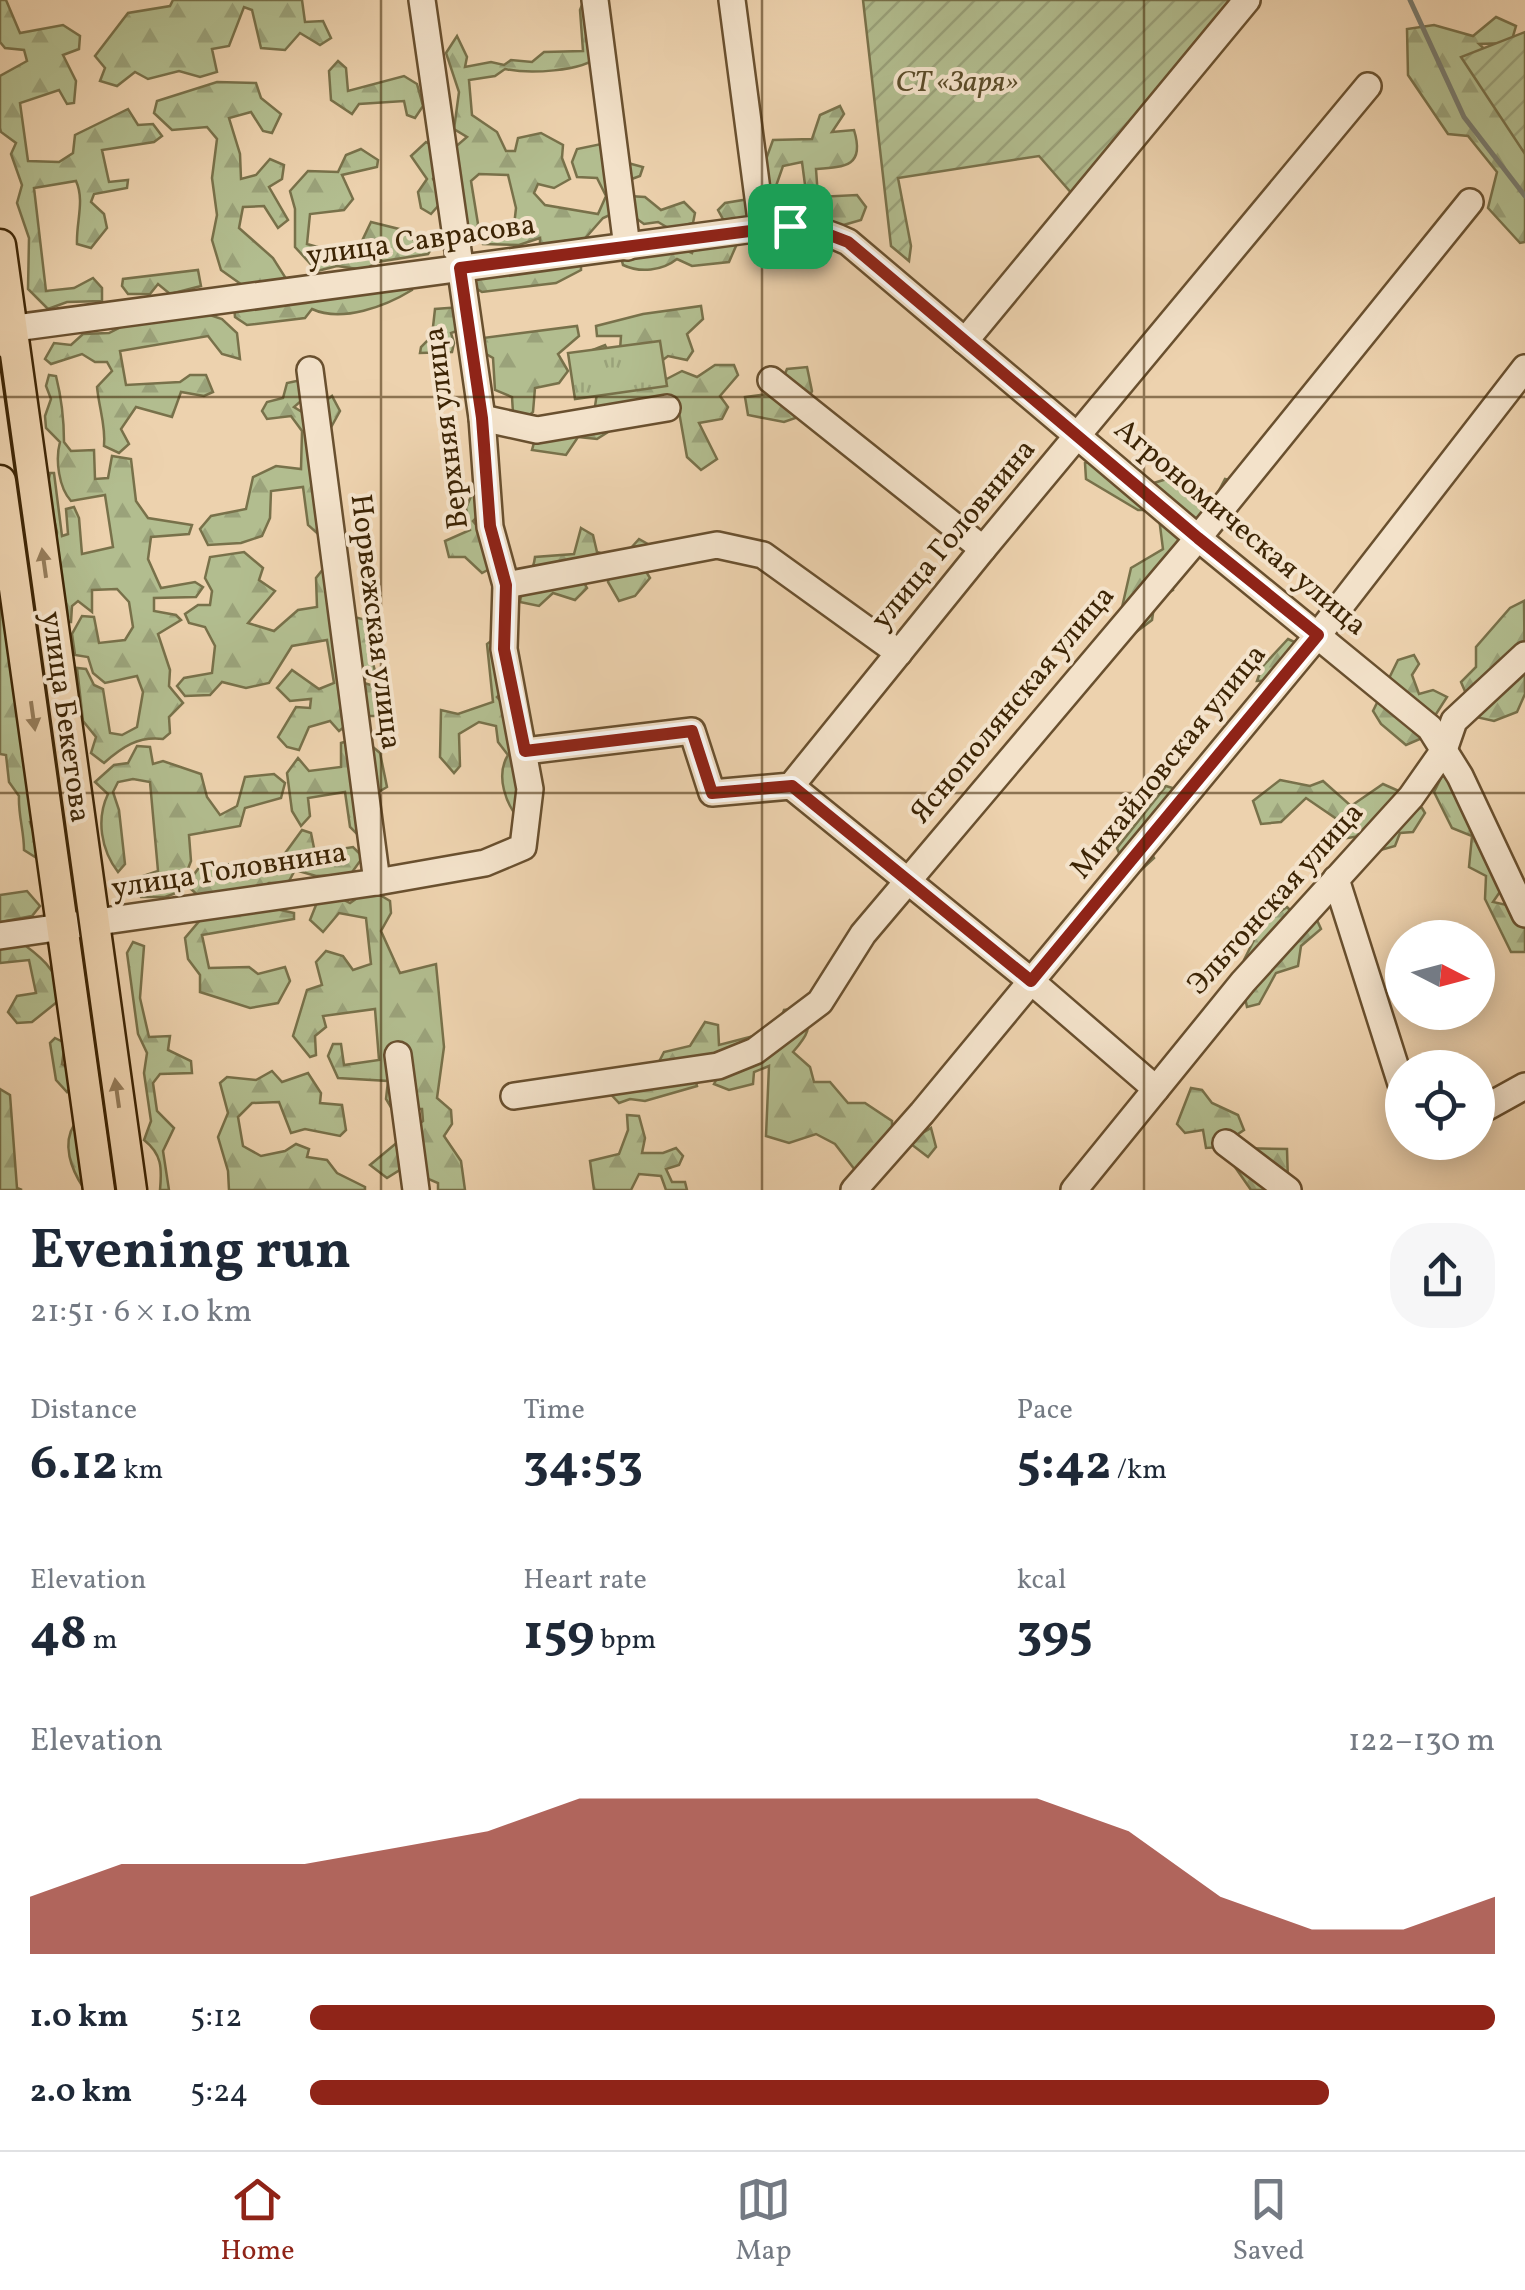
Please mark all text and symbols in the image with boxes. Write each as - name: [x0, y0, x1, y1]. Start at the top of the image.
- park label: СТ «Заря»: [896, 62, 1018, 104]
- pin: [748, 184, 833, 269]
- icon: arrive: [763, 199, 818, 254]
- street label: улица Саврасова: [304, 204, 538, 278]
- street label: Верхняя улица: [414, 325, 480, 531]
- street label: Агрономическая улица: [1104, 409, 1376, 647]
- street label: улица Головнина: [862, 431, 1046, 639]
- street label: Норвежская улица: [338, 492, 412, 752]
- one-way arrow: [36, 547, 52, 579]
- street label: Яснополянская улица: [901, 577, 1125, 833]
- street label: улица Бекетова: [29, 609, 101, 825]
- street label: Михайловская улица: [1061, 636, 1277, 888]
- one-way arrow: [25, 701, 41, 733]
- street label: Эльтонская улица: [1178, 793, 1374, 1005]
- street label: улица Головнина: [108, 832, 350, 910]
- north arrow: [1385, 920, 1495, 1030]
- map controls: [1385, 920, 1495, 1160]
- button: locate: [1385, 1050, 1495, 1160]
- one-way arrow: [109, 1077, 125, 1109]
- text: Evening run: [30, 1215, 351, 1291]
- button: share: [1390, 1223, 1495, 1328]
- text: 21:51 · 6 × 1.0 km: [30, 1291, 252, 1335]
- text: Distance: [30, 1391, 137, 1430]
- text: Time: [523, 1391, 585, 1430]
- text: Pace: [1017, 1391, 1073, 1430]
- text: 6.12: [30, 1430, 118, 1500]
- text: 34:53: [523, 1430, 643, 1500]
- text: 5:42: [1017, 1430, 1111, 1500]
- text: km: [118, 1451, 163, 1490]
- text: /km: [1111, 1451, 1167, 1490]
- text: Elevation: [30, 1561, 146, 1600]
- text: Heart rate: [523, 1561, 647, 1600]
- text: kcal: [1017, 1561, 1066, 1600]
- text: 48: [30, 1600, 87, 1670]
- text: 159: [523, 1600, 595, 1670]
- text: 395: [1017, 1600, 1093, 1670]
- text: m: [87, 1621, 117, 1660]
- text: bpm: [595, 1621, 656, 1660]
- text: Elevation: [30, 1720, 163, 1764]
- text: 122–130 m: [1348, 1720, 1495, 1764]
- text: 1.0 km: [30, 1996, 128, 2040]
- text: 5:12: [190, 1996, 243, 2040]
- text: 2.0 km: [30, 2071, 132, 2115]
- text: 5:24: [190, 2071, 248, 2115]
- tab: Home: [220, 2172, 295, 2271]
- tab: Map: [735, 2172, 791, 2271]
- tab: Saved: [1232, 2172, 1305, 2271]

